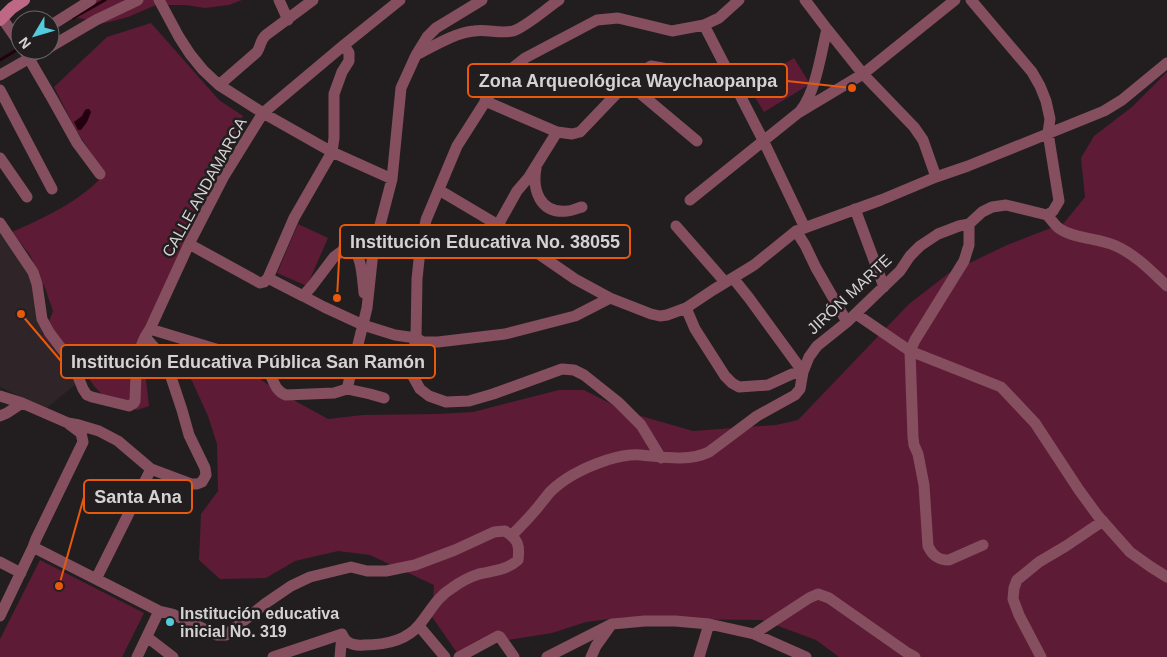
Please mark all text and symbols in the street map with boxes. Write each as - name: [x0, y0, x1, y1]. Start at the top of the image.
- north arrow: [10, 10, 60, 60]
- text: N: [15, 34, 34, 52]
- callout: Zona Arqueológica Waychaopanpa: [468, 64, 787, 97]
- text: Zona Arqueológica Waychaopanpa: [479, 71, 778, 91]
- street label: CALLE ANDAMARCA: [159, 114, 250, 260]
- callout: Institución Educativa No. 38055: [340, 225, 630, 258]
- text: Institución Educativa No. 38055: [350, 232, 620, 252]
- street label: JIRÓN MARTE: [803, 251, 895, 337]
- callout: Institución Educativa Pública San Ramón: [61, 345, 435, 378]
- text: Institución Educativa Pública San Ramón: [71, 352, 425, 372]
- callout: Santa Ana: [84, 480, 192, 513]
- text: Santa Ana: [94, 487, 183, 507]
- place label: Institución educativa inicial No. 319: [180, 605, 339, 640]
- marker: Institución educativa inicial No. 319: [164, 616, 176, 628]

